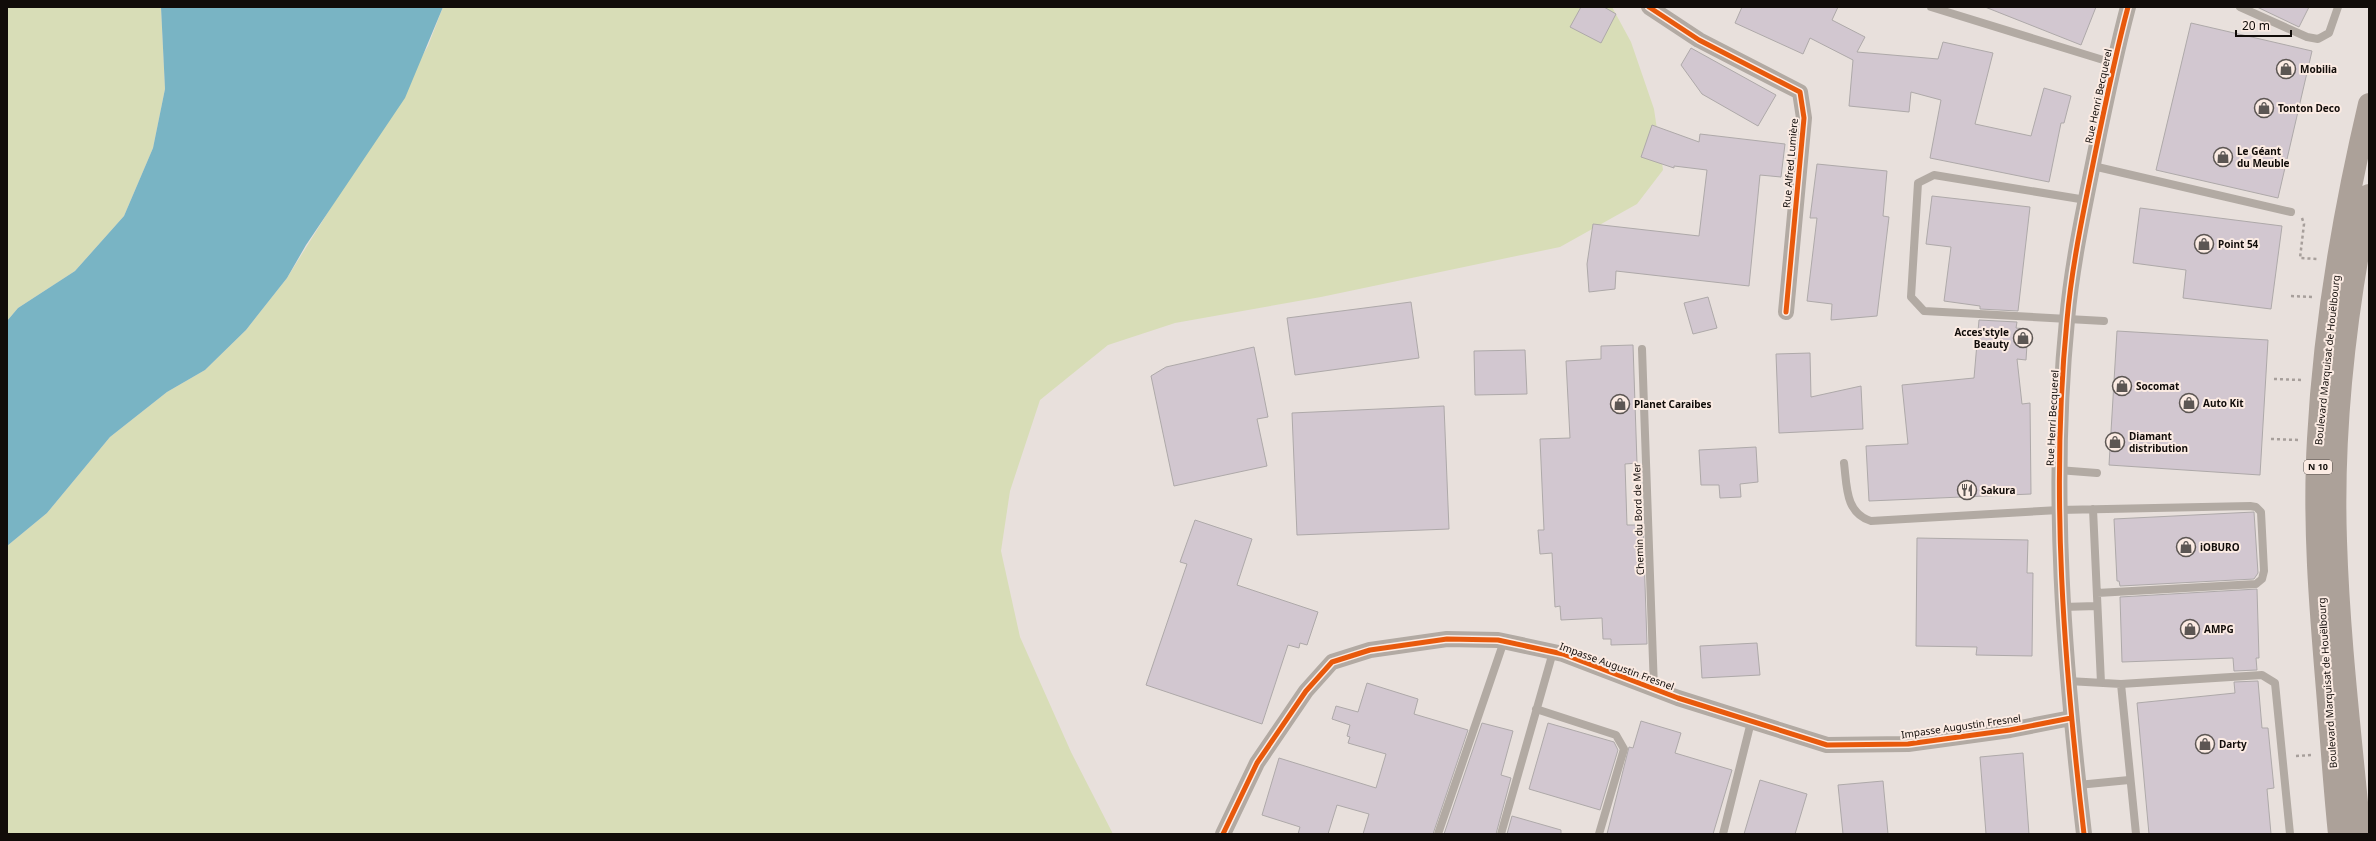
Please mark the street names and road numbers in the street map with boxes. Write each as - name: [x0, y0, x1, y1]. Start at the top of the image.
- street label: Rue Henri Becquerel: [2081, 47, 2115, 145]
- street label: Rue Alfred Lumière: [1779, 117, 1801, 208]
- street label: Boulevard Marquisat de Houëlbourg: [2311, 274, 2343, 446]
- street label: Rue Henri Becquerel: [2042, 370, 2062, 466]
- road number: N 10: [2304, 460, 2332, 474]
- street label: Chemin du Bord de Mer: [1629, 463, 1647, 575]
- street label: Boulevard Marquisat de Houëlbourg: [2314, 597, 2340, 769]
- street label: Impasse Augustin Fresnel: [1558, 639, 1676, 693]
- street label: Impasse Augustin Fresnel: [1900, 711, 2022, 741]

